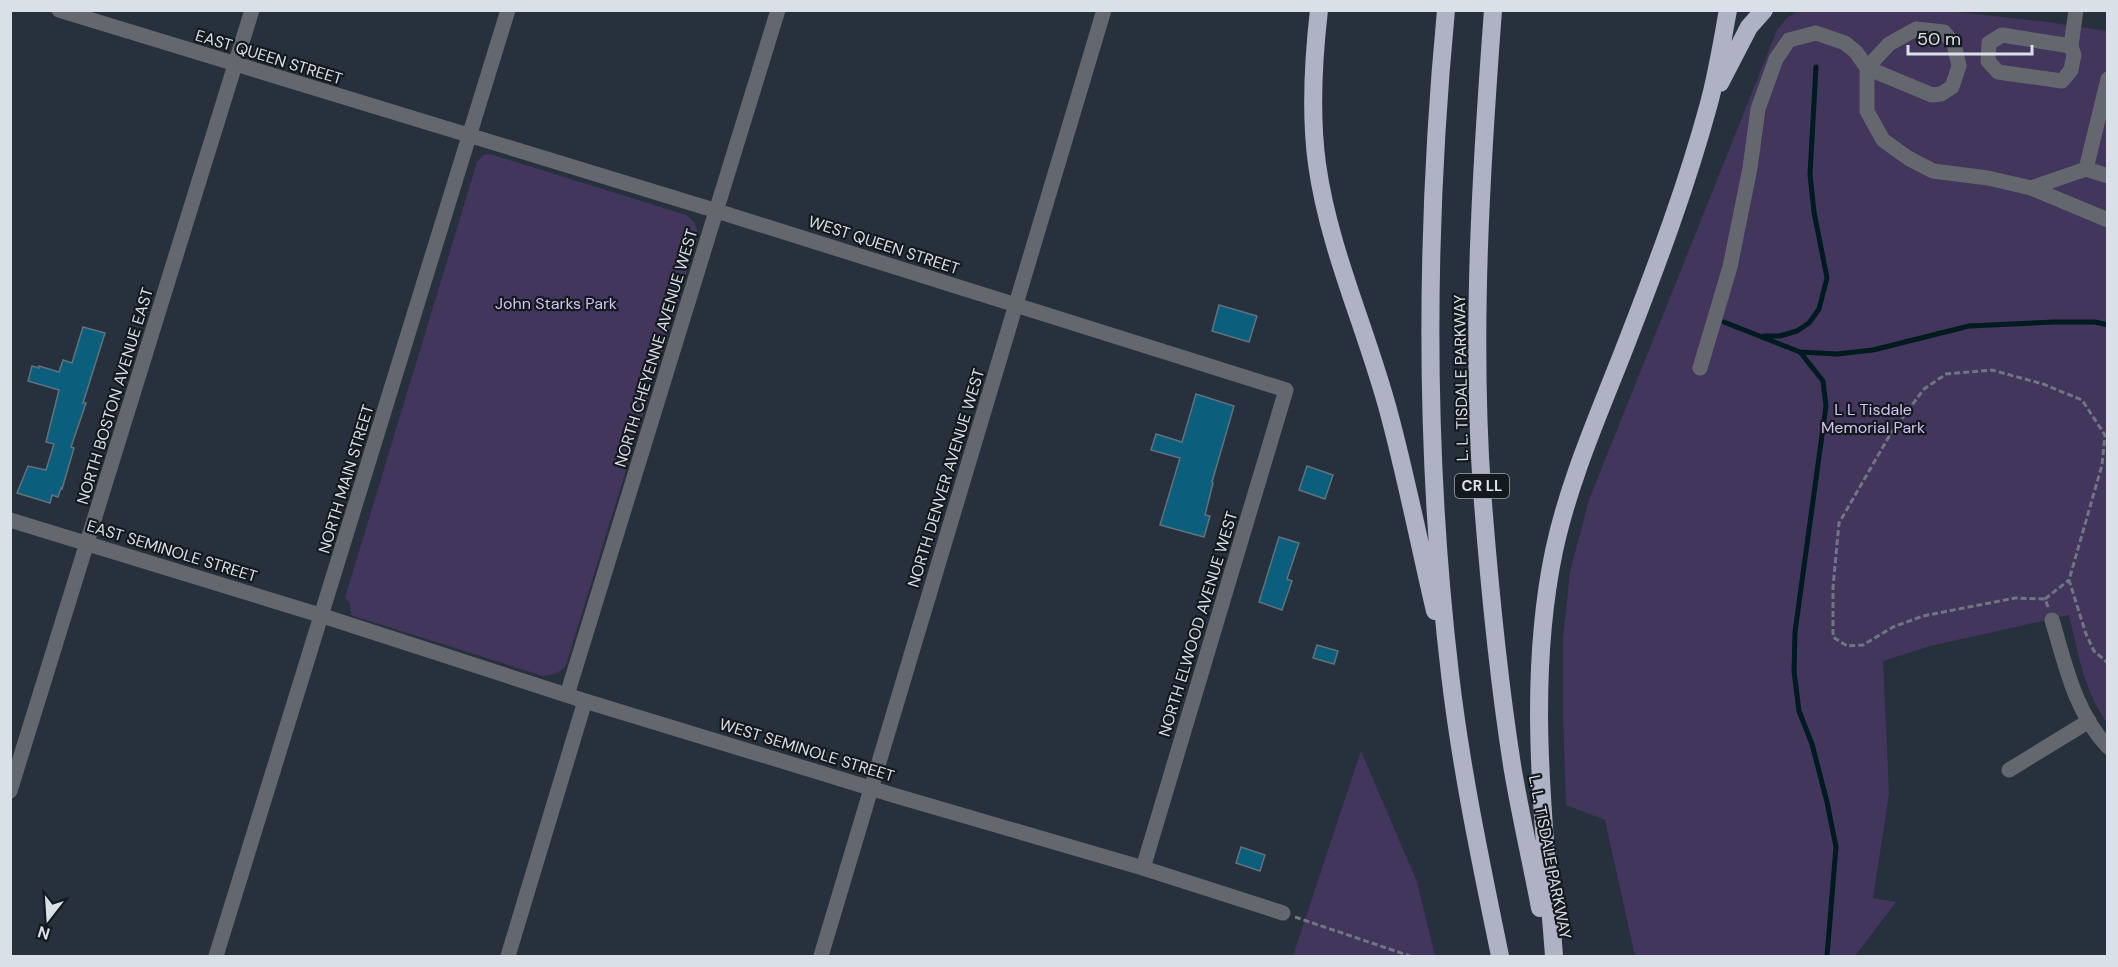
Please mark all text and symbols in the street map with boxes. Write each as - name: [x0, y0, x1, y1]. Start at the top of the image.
- scale bar: [1908, 18, 2032, 56]
- street label: EAST QUEEN STREET: [193, 25, 345, 89]
- text: 50 m: [1917, 27, 1961, 51]
- street label: WEST QUEEN STREET: [806, 211, 962, 279]
- street label: NORTH CHEYENNE AVENUE WEST: [610, 226, 702, 470]
- street label: NORTH BOSTON AVENUE EAST: [72, 285, 158, 507]
- park label: John Starks Park: [495, 293, 617, 314]
- street label: L. L. TISDALE PARKWAY: [1449, 294, 1473, 462]
- street label: NORTH DENVER AVENUE WEST: [903, 366, 989, 590]
- park label: L L Tisdale Memorial Park: [1821, 399, 1925, 438]
- street label: NORTH MAIN STREET: [313, 402, 379, 556]
- road number: CR LL: [1455, 474, 1509, 498]
- street label: NORTH ELWOOD AVENUE WEST: [1154, 509, 1242, 739]
- street label: EAST SEMINOLE STREET: [84, 515, 260, 587]
- street label: WEST SEMINOLE STREET: [717, 713, 897, 787]
- street label: L. L. TISDALE PARKWAY: [1524, 773, 1576, 941]
- north arrow: [18, 889, 78, 949]
- text: N: [35, 921, 52, 945]

